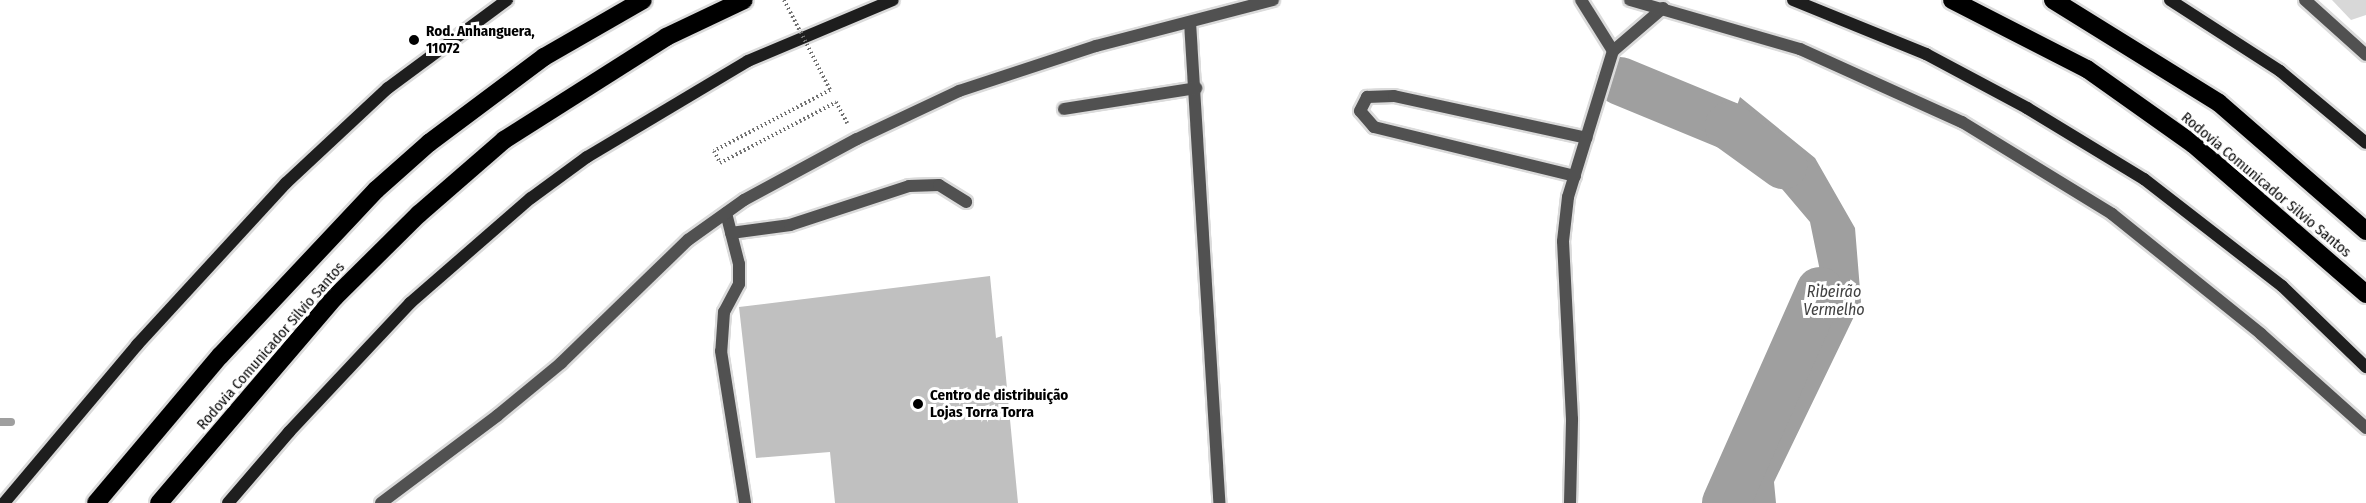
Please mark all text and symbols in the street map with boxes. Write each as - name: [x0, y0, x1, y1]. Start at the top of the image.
- place label: Rod. Anhanguera, 11072: [426, 22, 535, 57]
- marker: Rod. Anhanguera, 11072: [407, 33, 421, 47]
- street label: Rodovia Comunicador Silvio Santos: [2177, 109, 2355, 261]
- street label: Rodovia Comunicador Silvio Santos: [193, 259, 349, 433]
- water label: Ribeirão Vermelho: [1803, 282, 1865, 320]
- place label: Centro de distribuição Lojas Torra Torra: [930, 386, 1068, 421]
- marker: Centro de distribuição Lojas Torra Torra: [911, 397, 925, 411]

